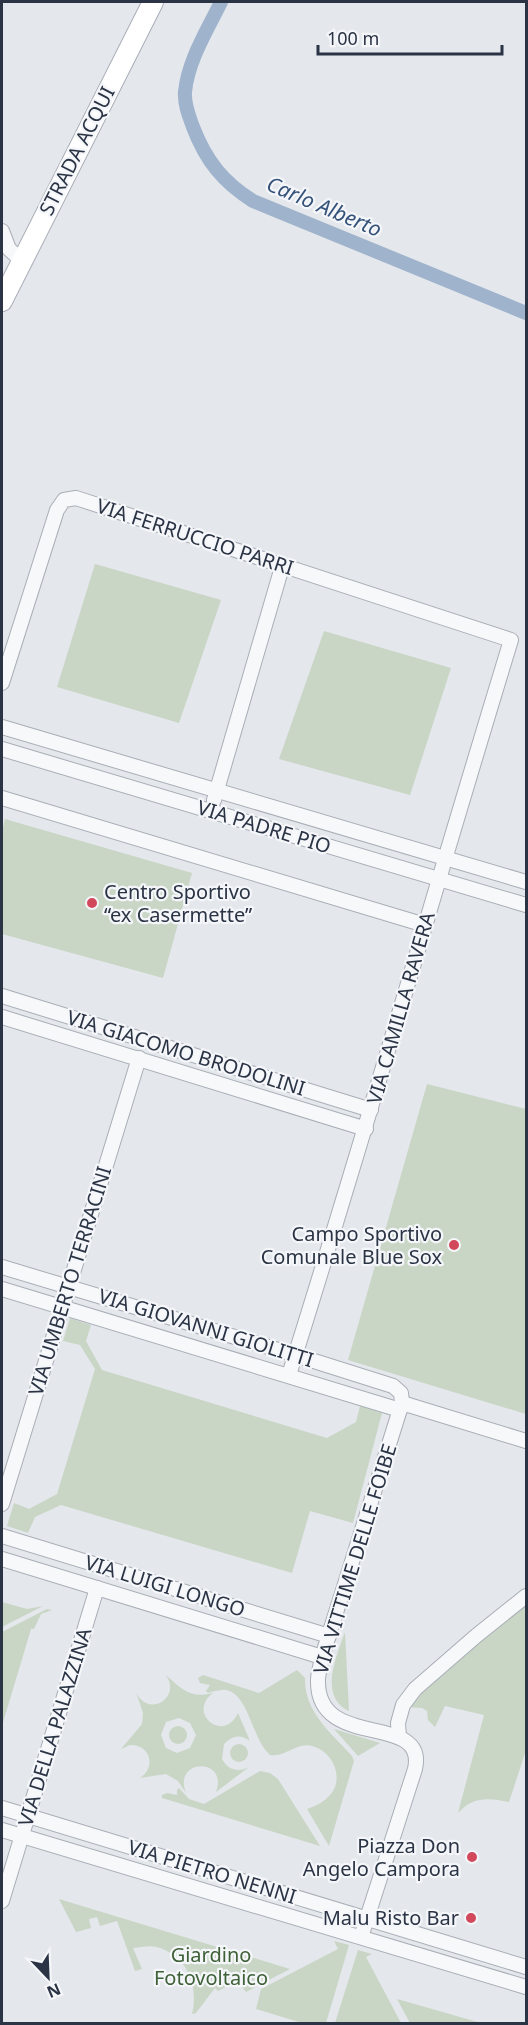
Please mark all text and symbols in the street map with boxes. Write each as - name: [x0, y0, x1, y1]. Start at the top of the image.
- scale bar: [318, 18, 502, 56]
- text: 100 m: [327, 26, 379, 50]
- street label: STRADA ACQUI: [32, 82, 121, 220]
- water label: Carlo Alberto: [263, 169, 386, 243]
- street label: VIA FERRUCCIO PARRI: [93, 492, 297, 581]
- street label: VIA PADRE PIO: [194, 793, 334, 860]
- place label: Centro Sportivo “ex Casermette”: [104, 878, 252, 928]
- marker: Centro Sportivo “ex Casermette”: [85, 896, 99, 910]
- street label: VIA CAMILLA RAVERA: [360, 908, 441, 1107]
- street label: VIA GIACOMO BRODOLINI: [64, 1003, 309, 1102]
- street label: VIA UMBERTO TERRACINI: [22, 1163, 117, 1399]
- place label: Campo Sportivo Comunale Blue Sox: [261, 1220, 442, 1270]
- marker: Campo Sportivo Comunale Blue Sox: [447, 1238, 461, 1252]
- street label: VIA GIOVANNI GIOLITTI: [95, 1282, 317, 1373]
- street label: VIA VITTIME DELLE FOIBE: [307, 1440, 402, 1677]
- street label: VIA LUIGI LONGO: [82, 1548, 248, 1623]
- street label: VIA DELLA PALAZZINA: [11, 1624, 98, 1829]
- place label: Piazza Don Angelo Campora: [303, 1832, 460, 1882]
- street label: VIA PIETRO NENNI: [125, 1833, 300, 1910]
- marker: Piazza Don Angelo Campora: [465, 1850, 479, 1864]
- place label: Malu Risto Bar: [323, 1904, 459, 1931]
- marker: Malu Risto Bar: [464, 1911, 478, 1925]
- park label: Giardino Fotovoltaico: [154, 1941, 268, 1991]
- north arrow: [18, 1947, 78, 2007]
- text: N: [44, 1978, 64, 2003]

